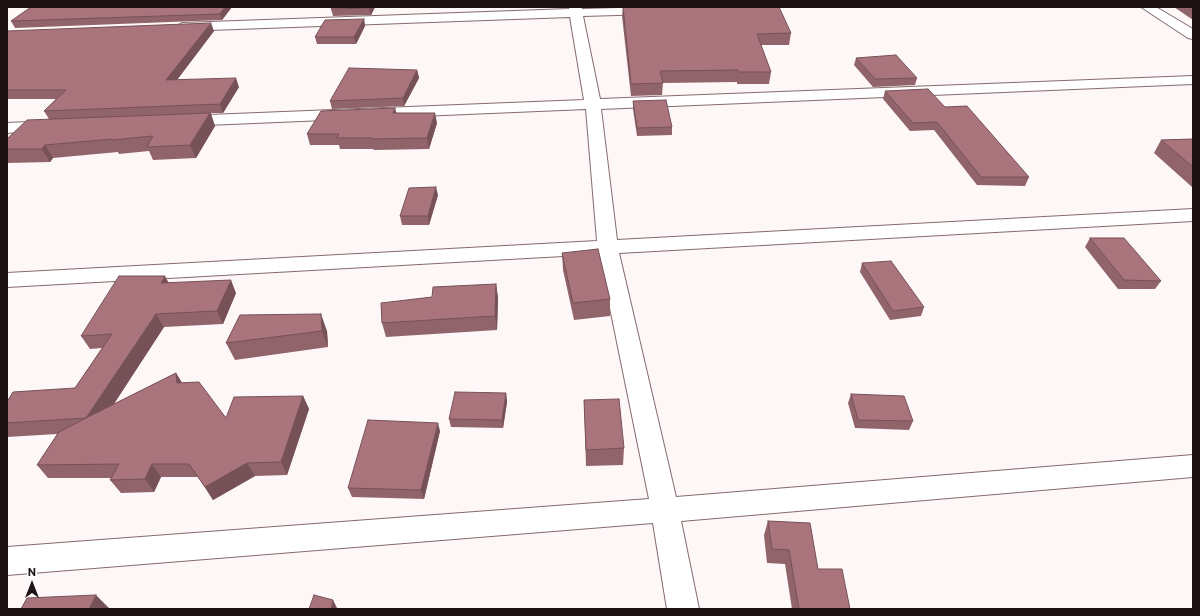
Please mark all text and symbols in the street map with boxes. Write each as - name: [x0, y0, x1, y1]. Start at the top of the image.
- north arrow: [12, 564, 52, 604]
- text: N: [28, 565, 36, 578]

